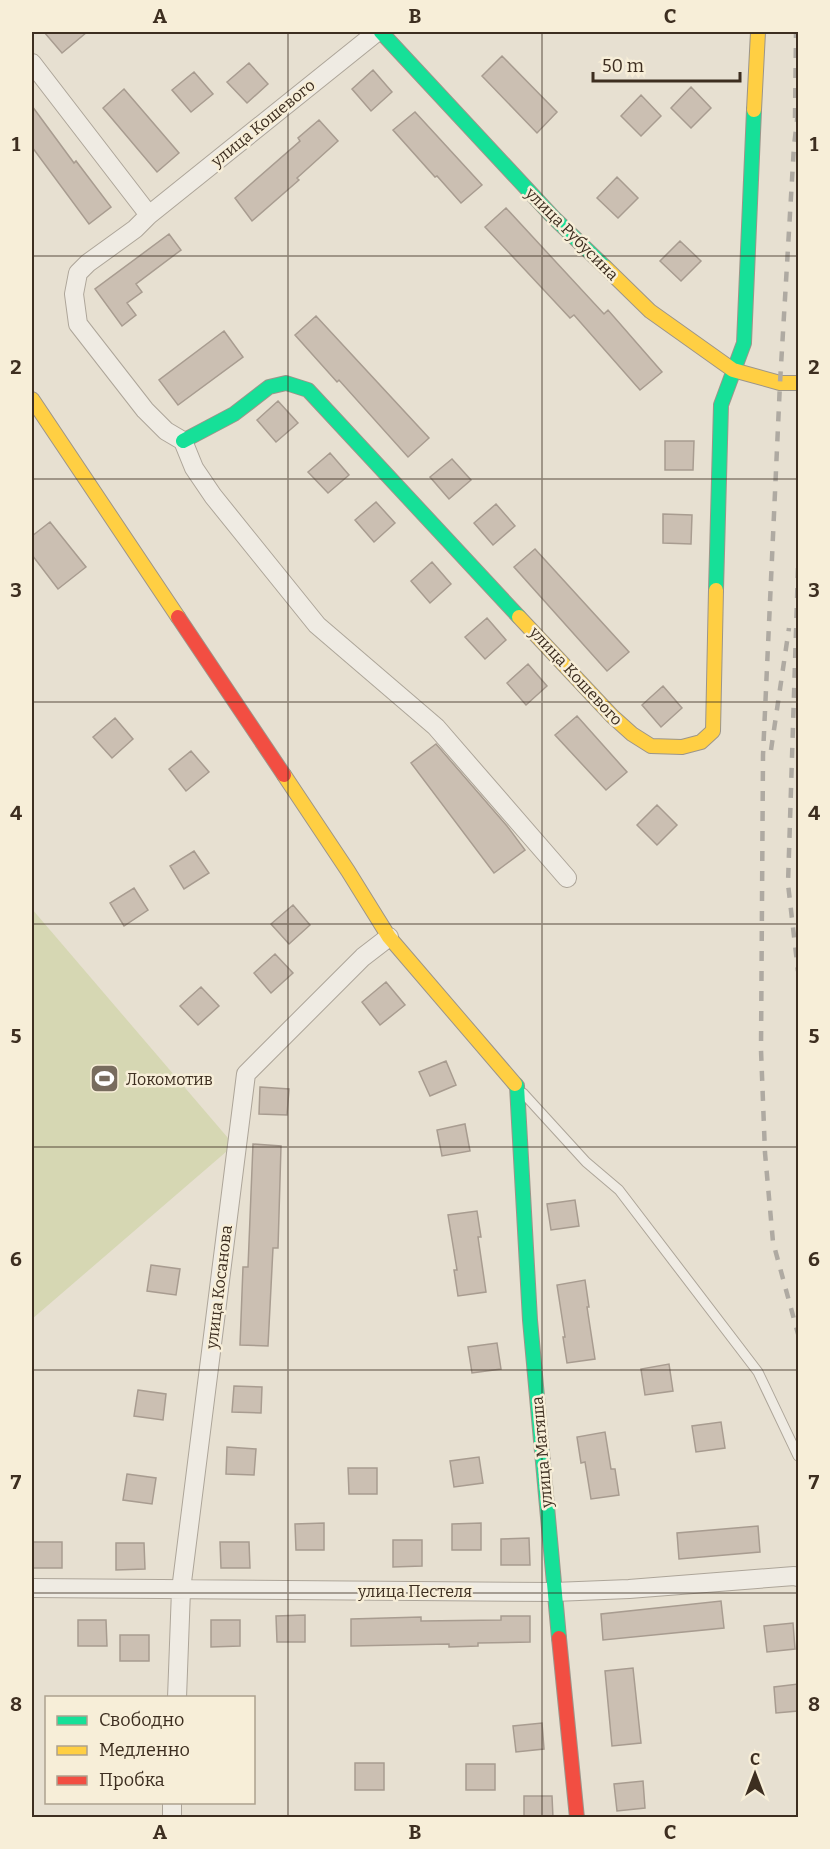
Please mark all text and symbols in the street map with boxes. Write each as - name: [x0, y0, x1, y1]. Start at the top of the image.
- text: A: [153, 4, 168, 28]
- text: B: [409, 4, 422, 28]
- text: C: [664, 4, 676, 28]
- scale bar: [593, 45, 740, 83]
- text: 50 m: [602, 55, 644, 77]
- street label: улица Кошевого: [207, 75, 319, 171]
- text: 1: [12, 132, 21, 156]
- text: 1: [810, 132, 819, 156]
- street label: улица Рубусина: [521, 183, 622, 284]
- text: 2: [10, 355, 22, 379]
- text: 2: [808, 355, 820, 379]
- text: 3: [10, 578, 22, 602]
- text: 3: [808, 578, 820, 602]
- street label: улица Кошевого: [525, 622, 627, 729]
- text: 4: [10, 801, 22, 825]
- text: 4: [808, 801, 820, 825]
- text: 5: [11, 1024, 22, 1048]
- text: 5: [809, 1024, 820, 1048]
- sports icon: Локомотив: [89, 1063, 121, 1095]
- place label: Локомотив: [126, 1070, 213, 1089]
- street label: улица Косанова: [202, 1224, 236, 1351]
- text: 6: [10, 1247, 22, 1271]
- text: 6: [808, 1247, 820, 1271]
- street label: улица Матяша: [528, 1395, 556, 1510]
- text: 7: [11, 1470, 22, 1494]
- text: 7: [809, 1470, 820, 1494]
- street label: улица Пестеля: [357, 1582, 472, 1601]
- text: 8: [10, 1692, 22, 1716]
- text: 8: [808, 1692, 820, 1716]
- legend: [45, 1696, 255, 1804]
- text: Свободно: [99, 1709, 184, 1731]
- text: Медленно: [99, 1739, 190, 1761]
- north arrow: [725, 1744, 785, 1804]
- text: С: [750, 1750, 760, 1769]
- text: Пробка: [99, 1769, 165, 1791]
- text: A: [153, 1820, 168, 1844]
- text: B: [409, 1820, 422, 1844]
- text: C: [664, 1820, 676, 1844]

